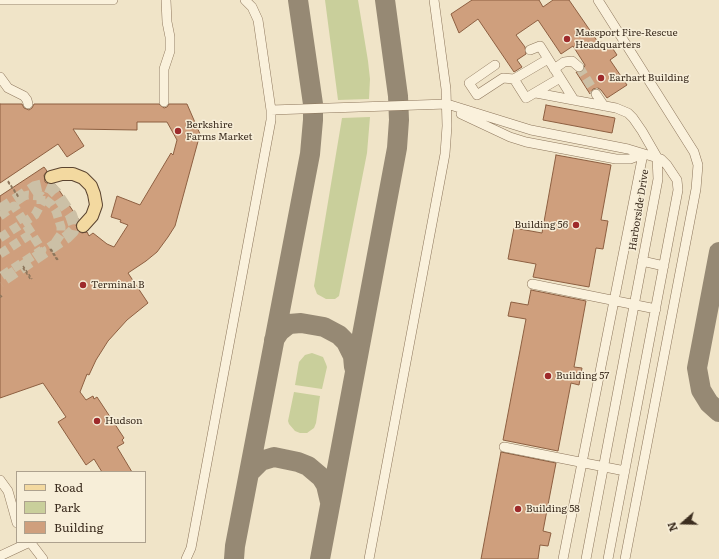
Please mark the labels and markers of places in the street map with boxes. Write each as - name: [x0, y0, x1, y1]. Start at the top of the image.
- place label: Massport Fire-Rescue Headquarters: [575, 27, 678, 50]
- marker: Massport Fire-Rescue Headquarters: [562, 34, 572, 44]
- place label: Earhart Building: [609, 72, 689, 84]
- marker: Earhart Building: [596, 73, 606, 83]
- place label: Berkshire Farms Market: [186, 119, 253, 142]
- marker: Berkshire Farms Market: [173, 126, 183, 136]
- place label: Building 56: [514, 219, 568, 231]
- marker: Building 56: [571, 220, 581, 230]
- place label: Terminal B: [91, 279, 144, 291]
- marker: Terminal B: [78, 280, 88, 290]
- place label: Building 57: [556, 370, 609, 382]
- marker: Building 57: [543, 371, 553, 381]
- place label: Hudson: [105, 415, 143, 427]
- marker: Hudson: [92, 416, 102, 426]
- place label: Building 58: [526, 503, 580, 515]
- marker: Building 58: [513, 504, 523, 514]

